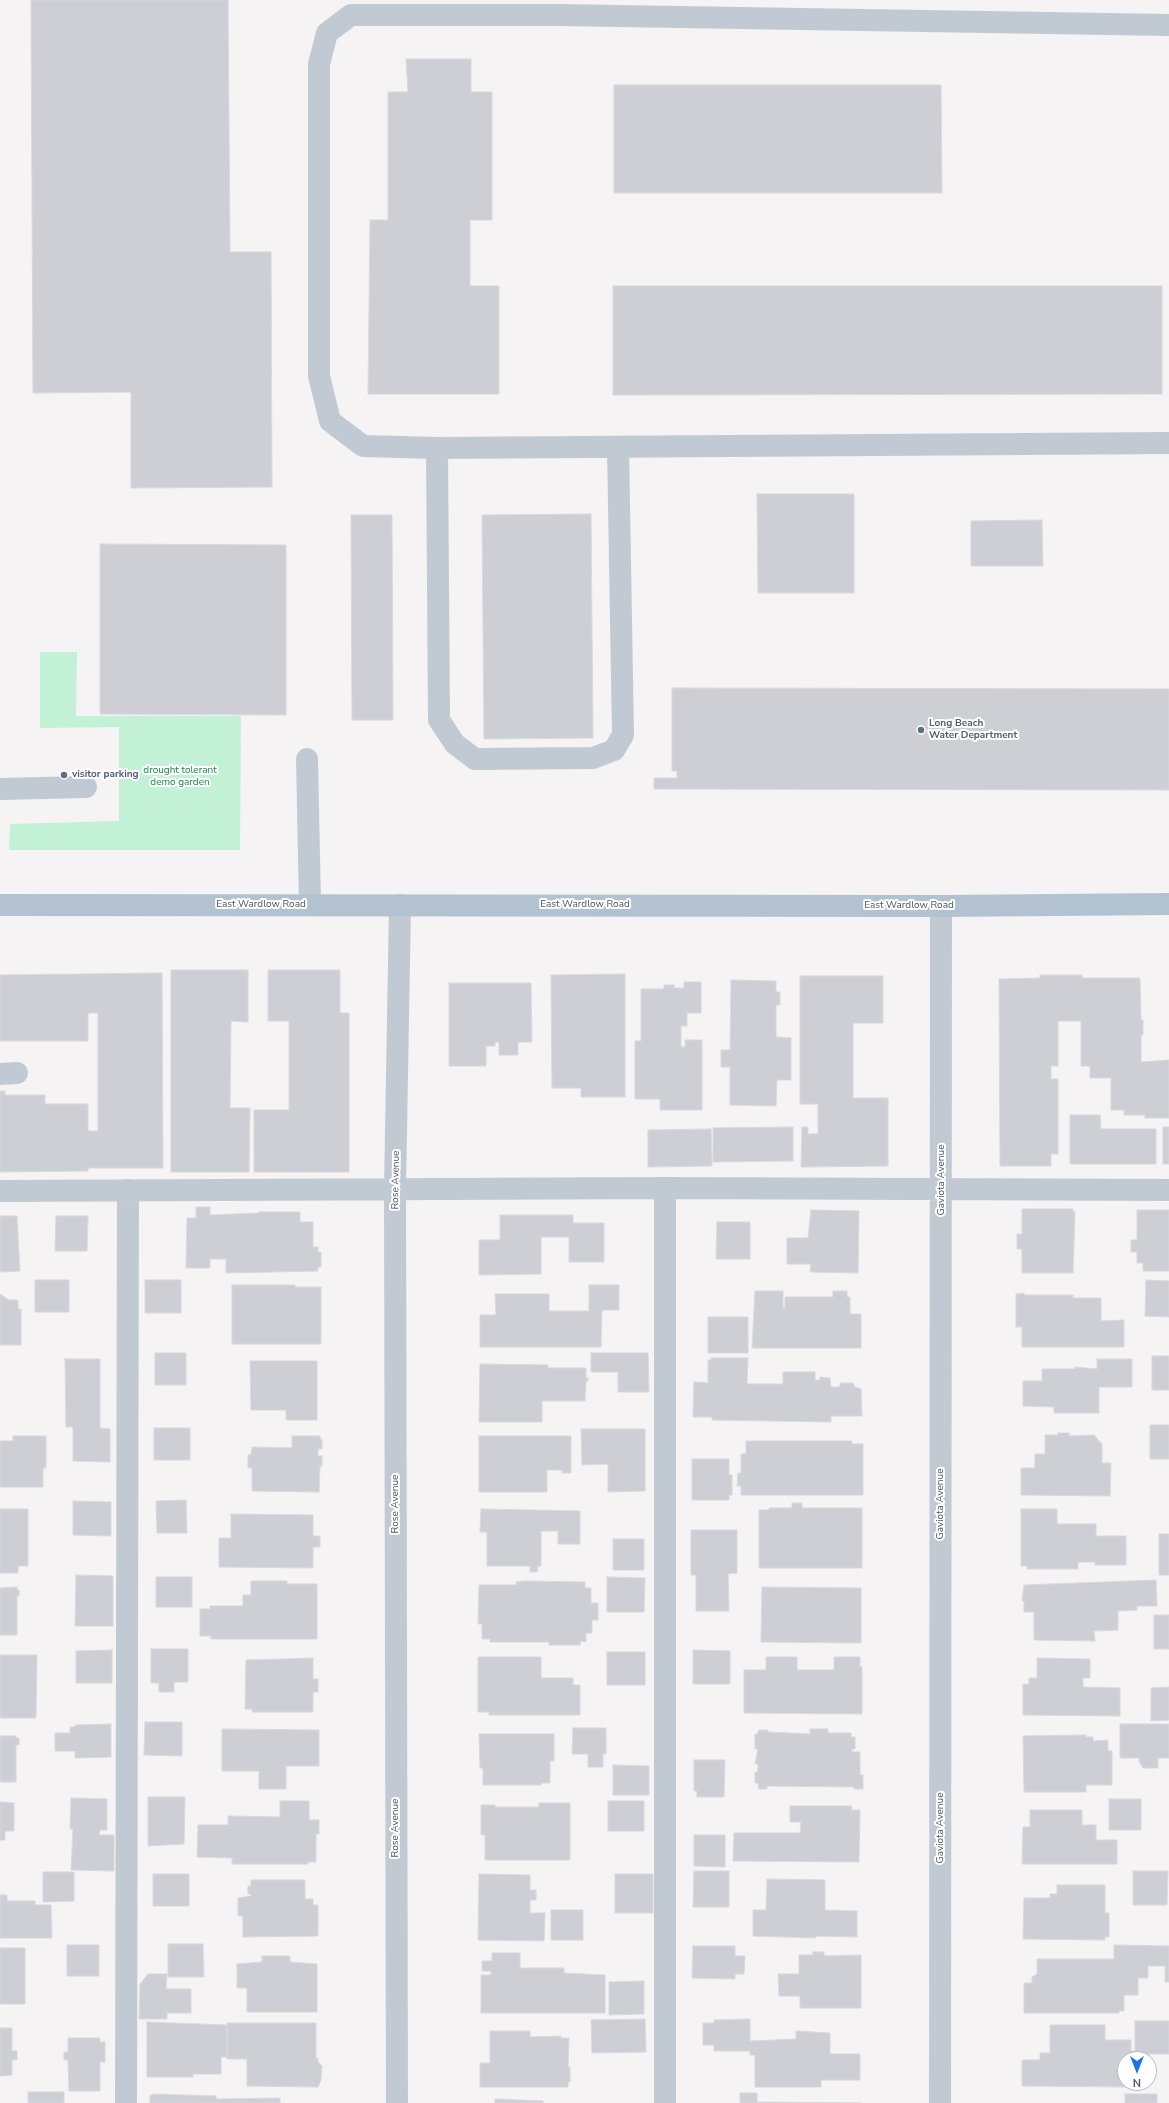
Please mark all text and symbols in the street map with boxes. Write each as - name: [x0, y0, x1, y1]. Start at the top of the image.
- place label: Long Beach Water Department: [929, 718, 1017, 742]
- marker: Long Beach Water Department: [916, 725, 926, 735]
- park label: drought tolerant demo garden: [143, 765, 217, 788]
- place label: visitor parking: [72, 769, 139, 781]
- marker: visitor parking: [59, 770, 69, 780]
- street label: East Wardlow Road: [216, 899, 306, 911]
- street label: East Wardlow Road: [540, 899, 630, 911]
- street label: East Wardlow Road: [864, 900, 954, 912]
- street label: Gaviota Avenue: [936, 1145, 948, 1215]
- street label: Rose Avenue: [389, 1150, 403, 1210]
- street label: Gaviota Avenue: [935, 1469, 947, 1539]
- street label: Rose Avenue: [390, 1475, 402, 1533]
- street label: Gaviota Avenue: [935, 1793, 947, 1863]
- street label: Rose Avenue: [390, 1799, 402, 1857]
- north arrow: [1117, 2051, 1157, 2091]
- text: N: [1133, 2075, 1141, 2090]

